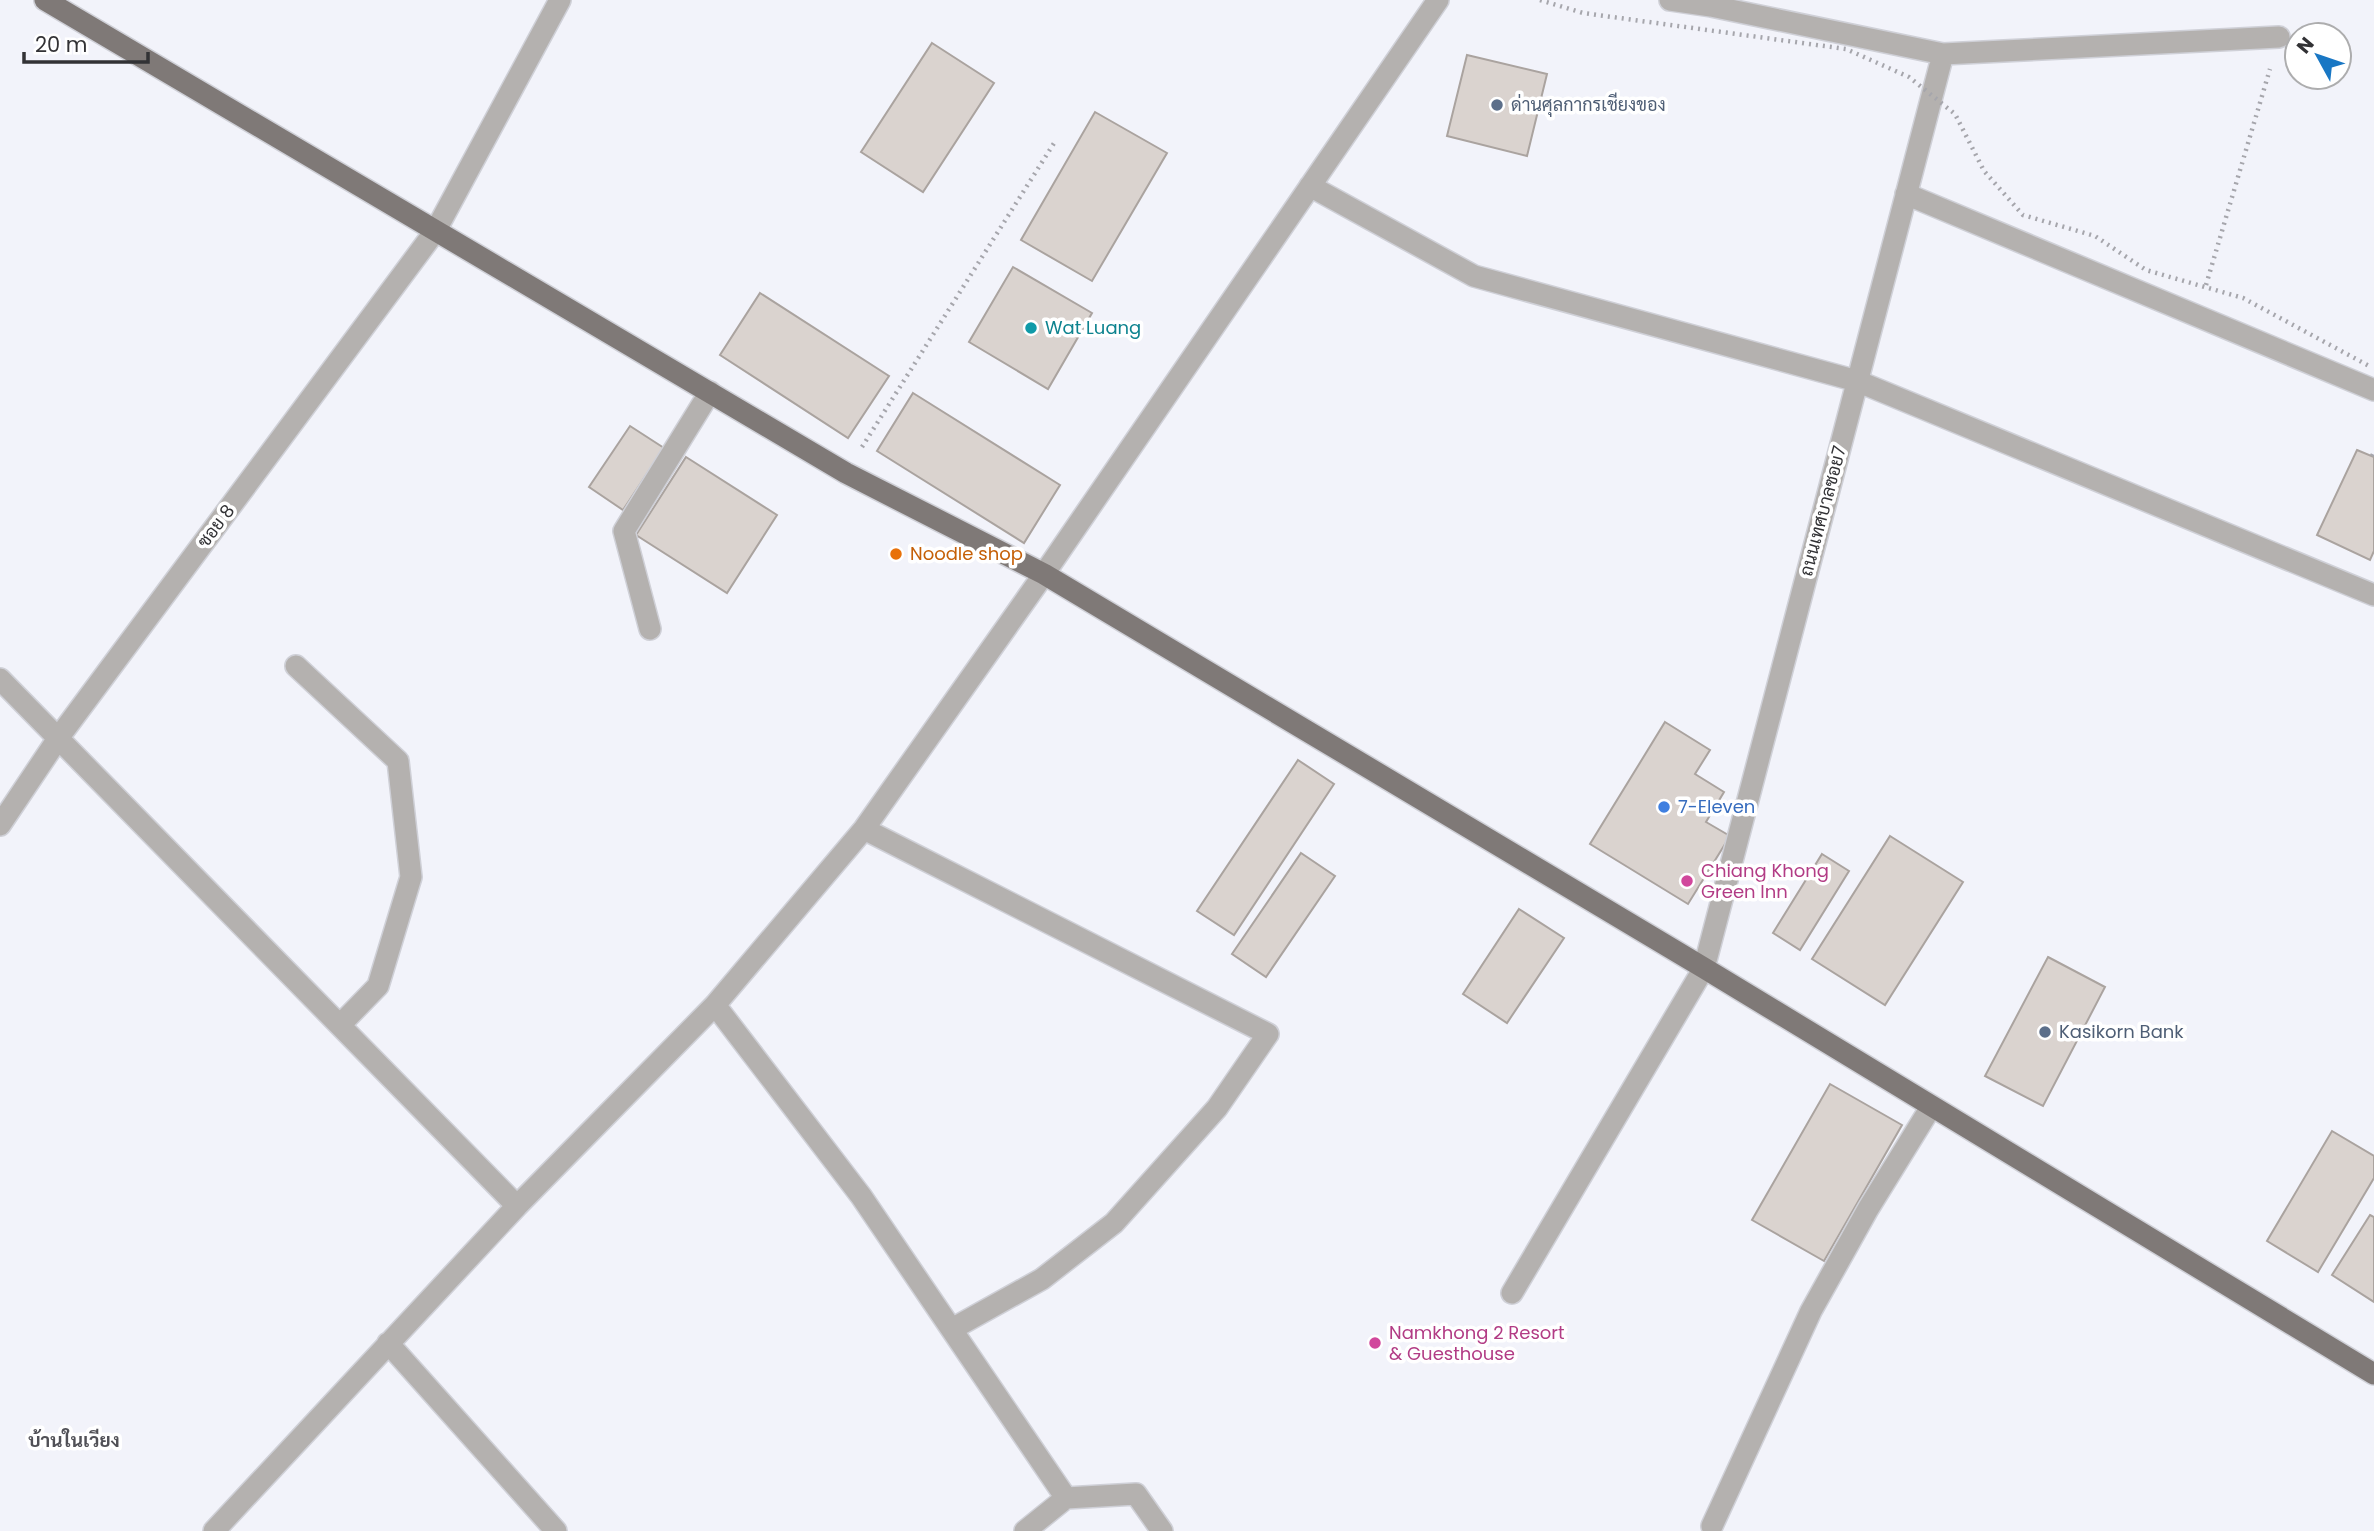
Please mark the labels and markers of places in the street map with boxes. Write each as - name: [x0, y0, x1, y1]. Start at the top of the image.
- place label: ด่านศุลกากรเชียงของ: [1511, 92, 1666, 117]
- marker: ด่านศุลกากรเชียงของ: [1489, 97, 1505, 113]
- place label: Wat Luang: [1045, 315, 1141, 340]
- marker: Wat Luang: [1023, 320, 1039, 336]
- place label: Noodle shop: [910, 541, 1023, 566]
- marker: Noodle shop: [888, 546, 904, 562]
- place label: 7-Eleven: [1678, 794, 1755, 819]
- marker: 7-Eleven: [1656, 799, 1672, 815]
- place label: Chiang Khong Green Inn: [1701, 858, 1829, 904]
- marker: Chiang Khong Green Inn: [1679, 873, 1695, 889]
- place label: Kasikorn Bank: [2059, 1019, 2184, 1044]
- marker: Kasikorn Bank: [2037, 1024, 2053, 1040]
- place label: Namkhong 2 Resort & Guesthouse: [1389, 1320, 1565, 1366]
- marker: Namkhong 2 Resort & Guesthouse: [1367, 1335, 1383, 1351]

